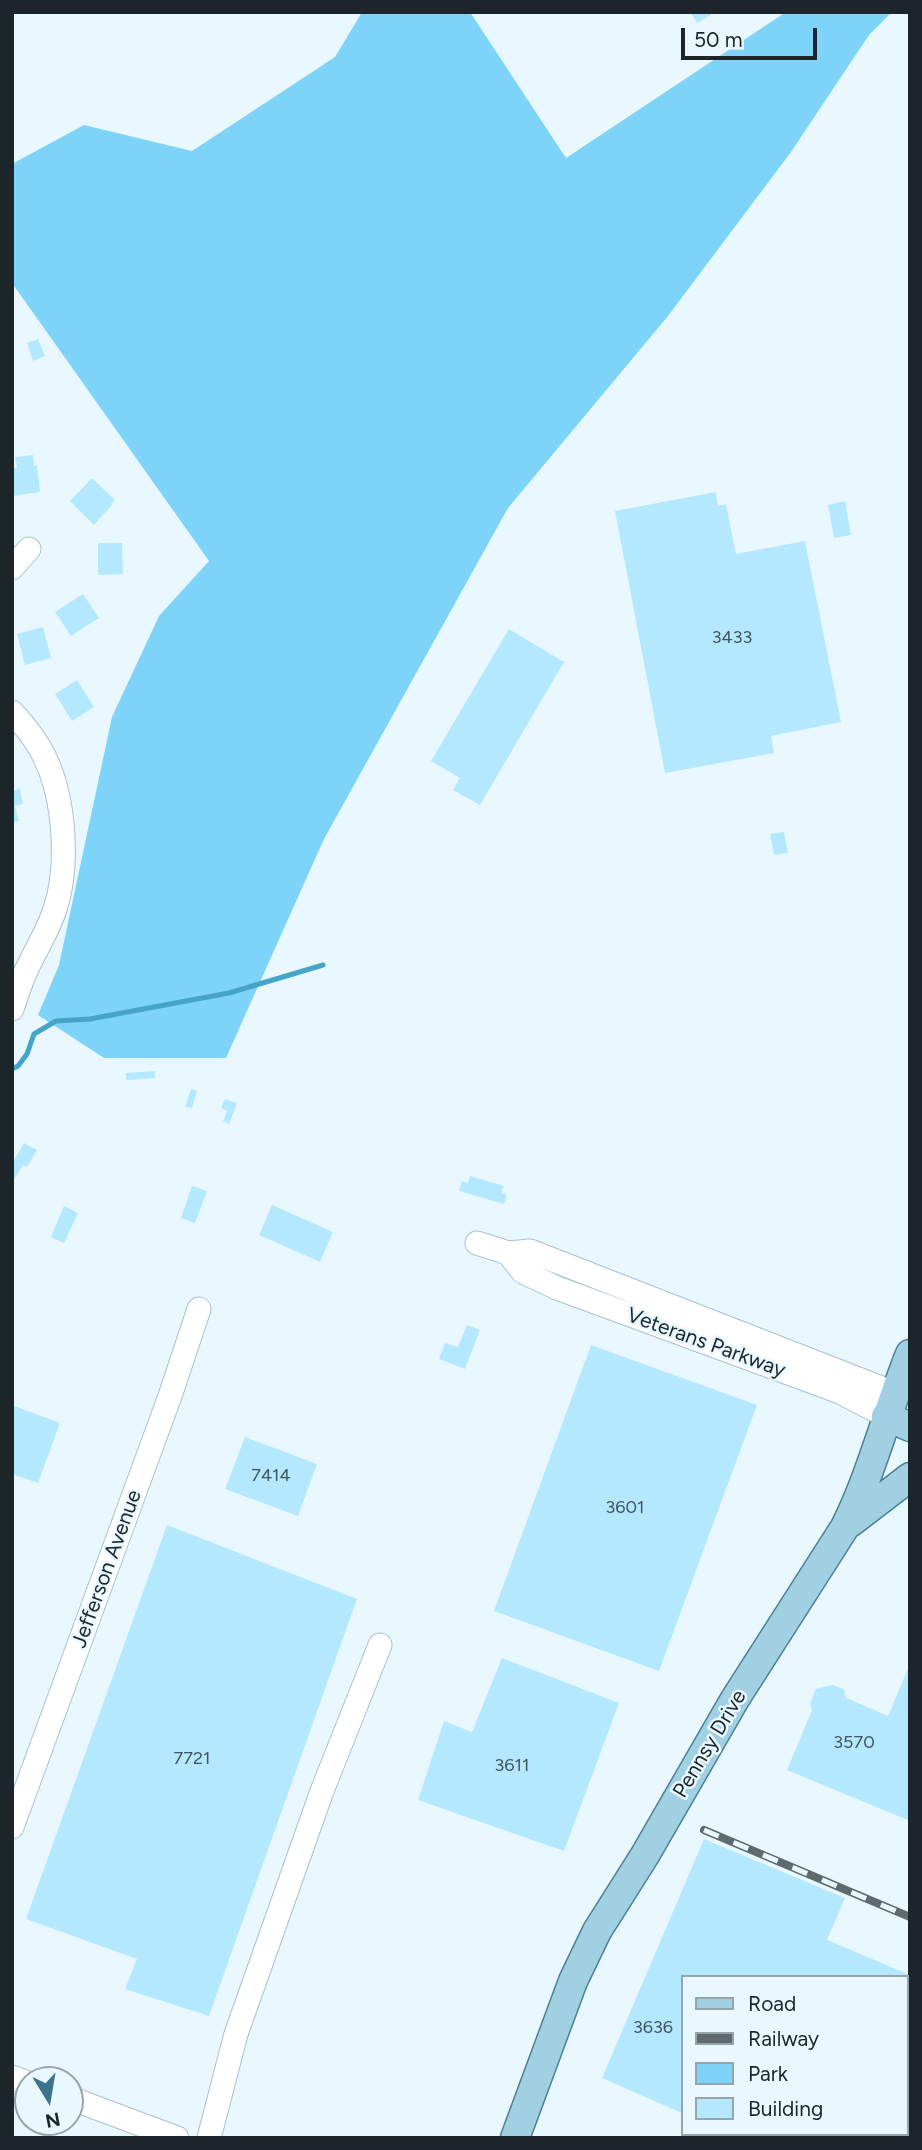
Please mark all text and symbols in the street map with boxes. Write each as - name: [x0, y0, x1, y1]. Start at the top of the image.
- scale bar: [684, 14, 820, 58]
- text: 50 m: [694, 27, 743, 52]
- house number: 3433: [712, 627, 752, 649]
- street label: Veterans Parkway: [623, 1303, 789, 1383]
- house number: 7414: [251, 1465, 291, 1487]
- street label: Jefferson Avenue: [67, 1487, 147, 1651]
- house number: 3601: [606, 1497, 644, 1519]
- street label: Pennsy Drive: [668, 1685, 752, 1803]
- house number: 3570: [833, 1732, 875, 1754]
- house number: 7721: [174, 1748, 210, 1770]
- house number: 3611: [495, 1755, 529, 1777]
- legend: [680, 1975, 908, 2136]
- text: Road: [748, 1991, 796, 2016]
- house number: 3636: [633, 2017, 673, 2039]
- text: Railway: [748, 2026, 819, 2051]
- text: Park: [748, 2061, 788, 2086]
- north arrow: [14, 2066, 84, 2136]
- text: Building: [748, 2096, 823, 2121]
- text: N: [43, 2107, 62, 2133]

